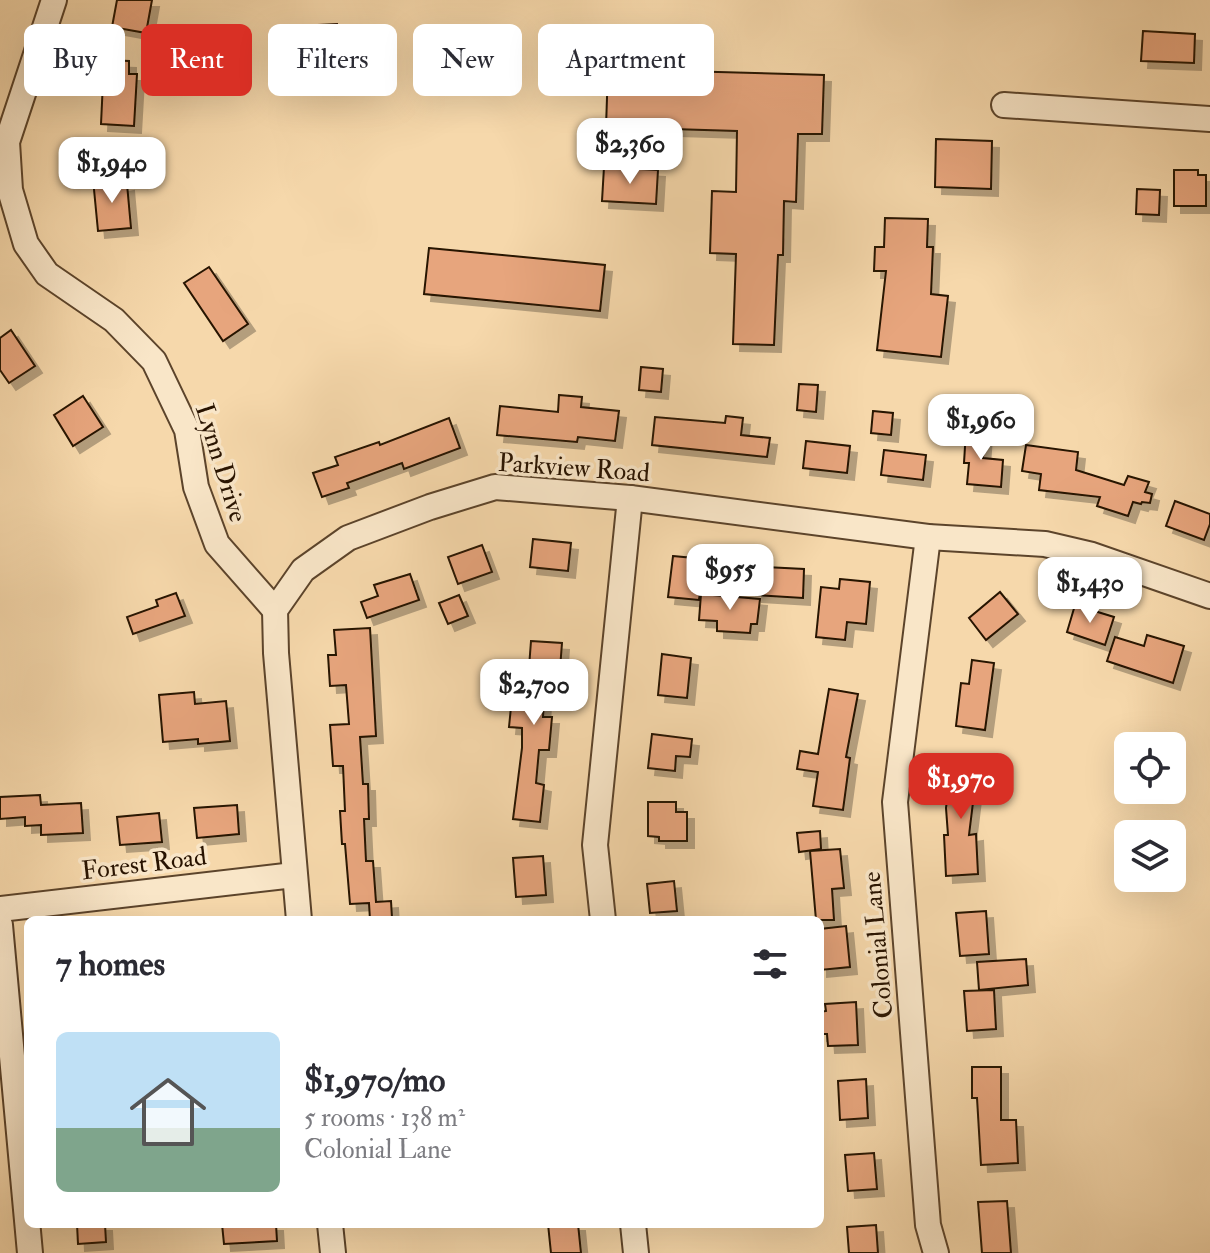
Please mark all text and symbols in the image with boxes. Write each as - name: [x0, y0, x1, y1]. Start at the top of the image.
- chip: Buy: [24, 24, 125, 96]
- chip: Rent: [141, 24, 252, 96]
- chip: Filters: [268, 24, 397, 96]
- chip: New: [413, 24, 522, 96]
- chip: Apartment: [538, 24, 714, 96]
- pin: $2,360: [565, 118, 695, 186]
- text: $2,360: [595, 128, 665, 160]
- pin: $1,940: [47, 137, 177, 205]
- text: $1,940: [77, 147, 147, 179]
- pin: $1,960: [916, 394, 1046, 462]
- street label: Lynn Drive: [188, 400, 254, 526]
- text: $1,960: [946, 404, 1016, 436]
- street label: Parkview Road: [497, 447, 651, 489]
- pin: $955: [683, 544, 777, 612]
- text: $955: [705, 554, 755, 586]
- pin: $1,430: [1025, 557, 1155, 625]
- text: $1,430: [1056, 567, 1124, 599]
- pin: $2,700: [469, 659, 599, 727]
- text: $2,700: [498, 669, 570, 701]
- map controls: [1114, 732, 1186, 892]
- button: locate: [1114, 732, 1186, 804]
- pin: $1,970: [896, 753, 1026, 821]
- text: $1,970: [927, 763, 995, 795]
- button: layers: [1114, 820, 1186, 892]
- street label: Forest Road: [80, 840, 209, 888]
- street label: Colonial Lane: [856, 870, 900, 1020]
- icon: filters: [748, 942, 792, 986]
- text: 7 homes: [56, 943, 165, 986]
- text: $1,970/mo: [304, 1059, 445, 1102]
- icon: home: [120, 1064, 216, 1160]
- text: 5 rooms · 138 m²: [304, 1102, 465, 1134]
- text: Colonial Lane: [304, 1134, 451, 1166]

